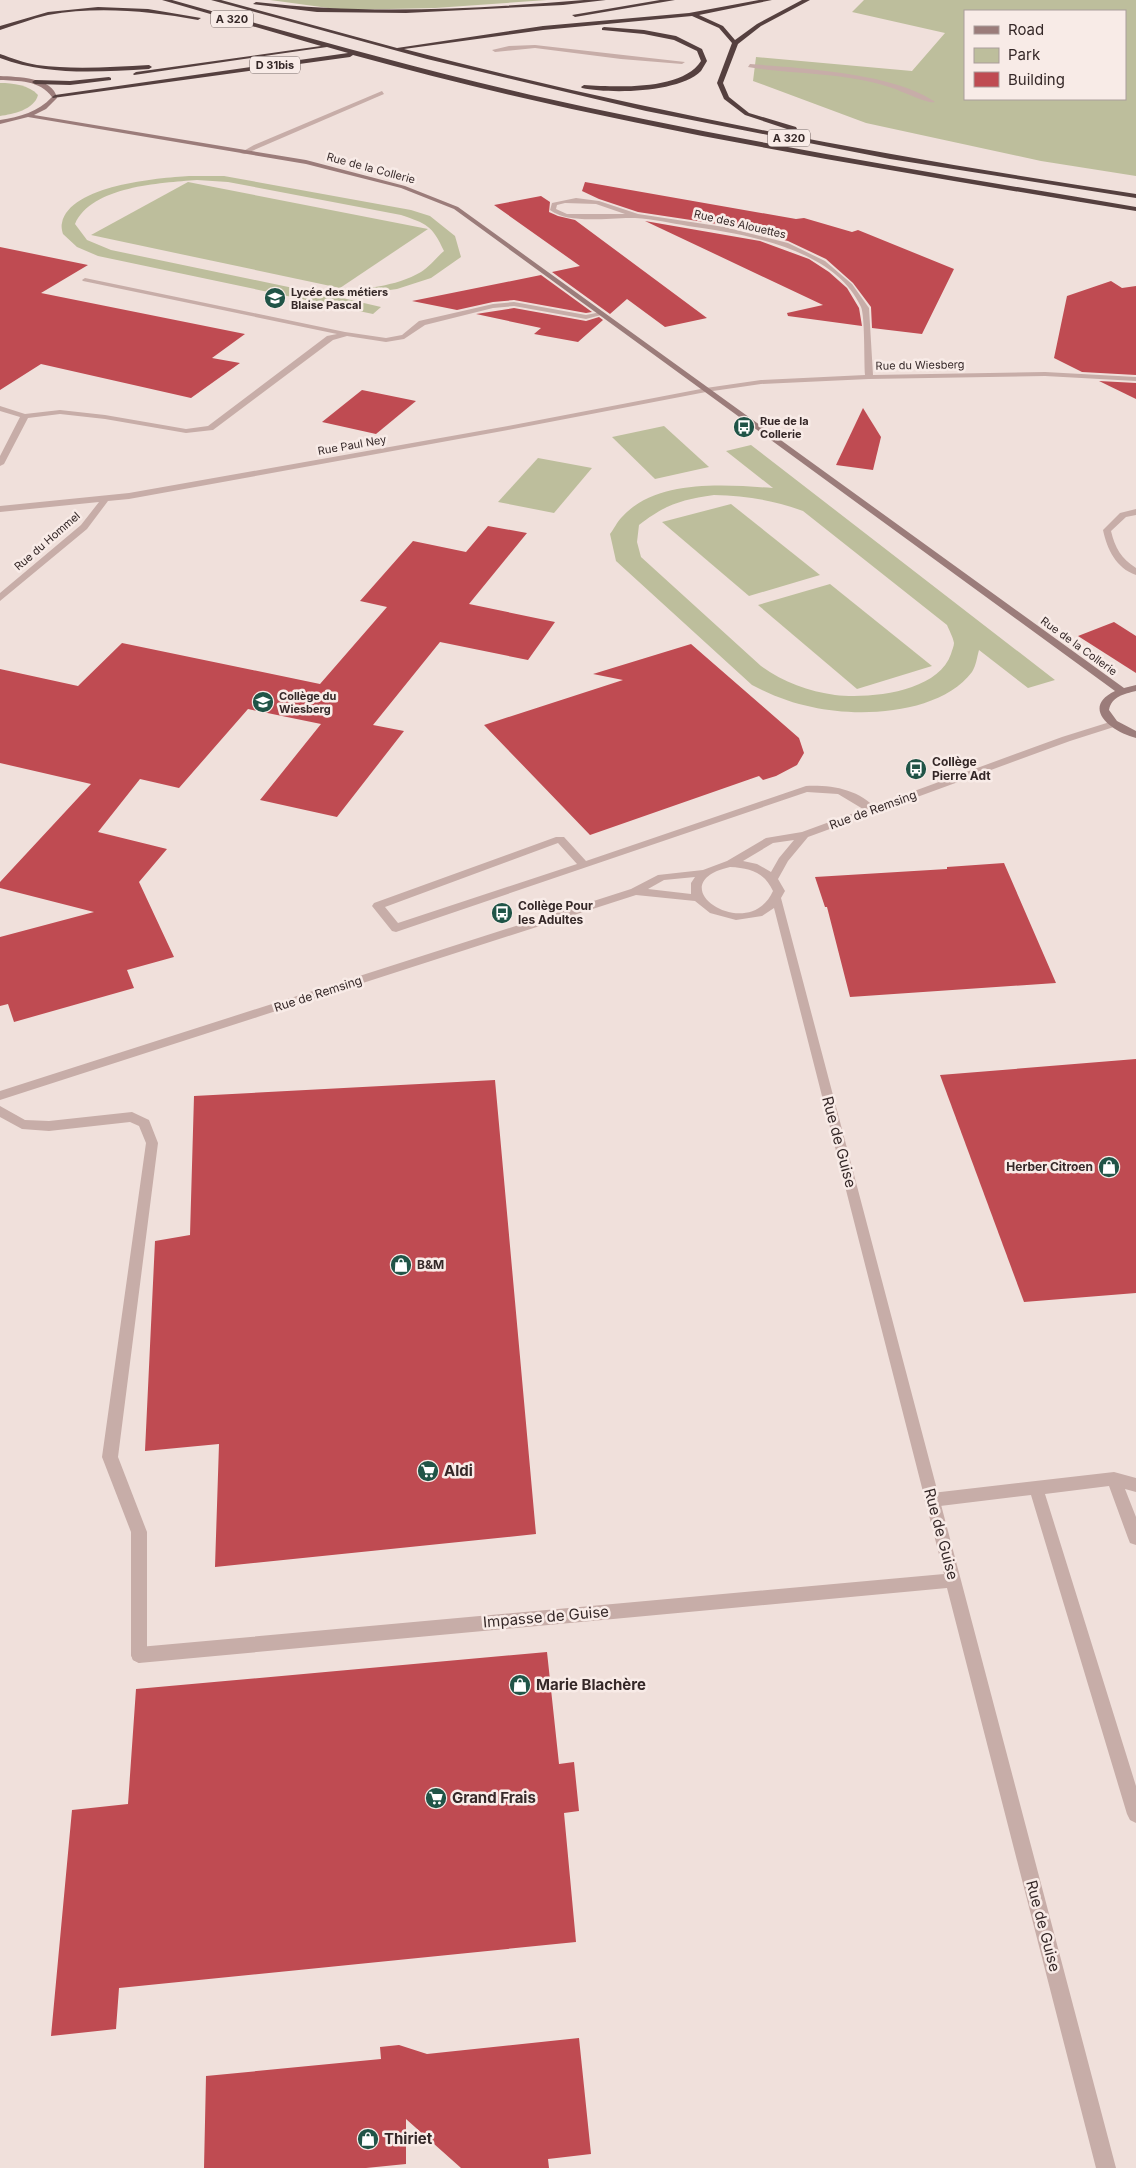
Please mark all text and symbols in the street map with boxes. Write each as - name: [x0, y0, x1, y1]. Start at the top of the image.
- road number: A 320: [211, 10, 253, 28]
- legend: [964, 10, 1126, 100]
- text: Road: [1008, 20, 1044, 39]
- text: Park: [1008, 45, 1041, 64]
- road number: D 31bis: [250, 56, 300, 74]
- text: Building: [1008, 70, 1065, 89]
- road number: A 320: [768, 130, 810, 146]
- street label: Rue de la Collerie: [325, 149, 417, 187]
- street label: Rue des Alouettes: [693, 207, 788, 241]
- place label: Lycée des métiers Blaise Pascal: [291, 285, 388, 312]
- school or university icon: Lycée des métiers Blaise Pascal: [263, 286, 287, 310]
- street label: Rue du Wiesberg: [875, 357, 965, 373]
- place label: Rue de la Collerie: [760, 414, 809, 441]
- bus stop icon: Rue de la Collerie: [732, 415, 756, 439]
- street label: Rue Paul Ney: [317, 432, 387, 458]
- street label: Rue du Hommel: [11, 509, 83, 573]
- street label: Rue de la Collerie: [1038, 614, 1120, 678]
- place label: Collège du Wiesberg: [279, 689, 336, 716]
- school or university icon: Collège du Wiesberg: [251, 690, 275, 714]
- place label: Collège Pierre Adt: [932, 754, 991, 783]
- bus stop icon: Collège Pierre Adt: [904, 757, 928, 781]
- street label: Rue de Remsing: [827, 787, 918, 832]
- place label: Collège Pour les Adultes: [518, 898, 593, 927]
- bus stop icon: Collège Pour les Adultes: [490, 901, 514, 925]
- street label: Rue de Remsing: [272, 972, 364, 1015]
- street label: Rue de Guise: [818, 1094, 861, 1190]
- shop icon: Herber Citroen: [1097, 1155, 1121, 1179]
- place label: Herber Citroen: [1006, 1159, 1093, 1174]
- shop icon: B&M: [389, 1253, 413, 1277]
- place label: B&M: [417, 1257, 444, 1272]
- supermarket icon: Aldi: [416, 1459, 440, 1483]
- place label: Aldi: [444, 1461, 473, 1480]
- street label: Rue de Guise: [920, 1486, 963, 1582]
- street label: Impasse de Guise: [482, 1602, 610, 1631]
- shop icon: Marie Blachère: [508, 1673, 532, 1697]
- place label: Marie Blachère: [536, 1675, 646, 1694]
- supermarket icon: Grand Frais: [424, 1786, 448, 1810]
- place label: Grand Frais: [452, 1788, 536, 1807]
- street label: Rue de Guise: [1022, 1878, 1065, 1974]
- shop icon: Thiriet: [356, 2127, 380, 2151]
- place label: Thiriet: [384, 2129, 433, 2148]

